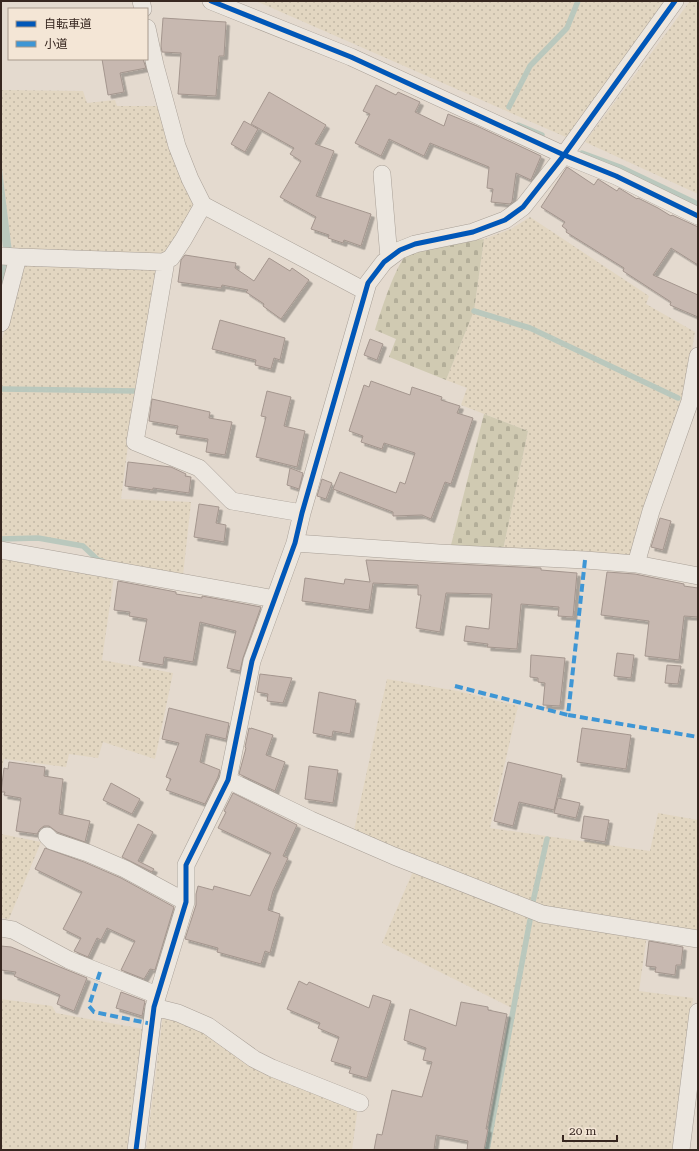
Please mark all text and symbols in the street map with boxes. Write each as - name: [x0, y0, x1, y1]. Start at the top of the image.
- legend: [8, 8, 148, 60]
- text: 自転車道: [44, 17, 92, 31]
- text: 小道: [44, 37, 68, 51]
- scale bar: [563, 1117, 617, 1143]
- text: 20 m: [569, 1124, 596, 1138]

